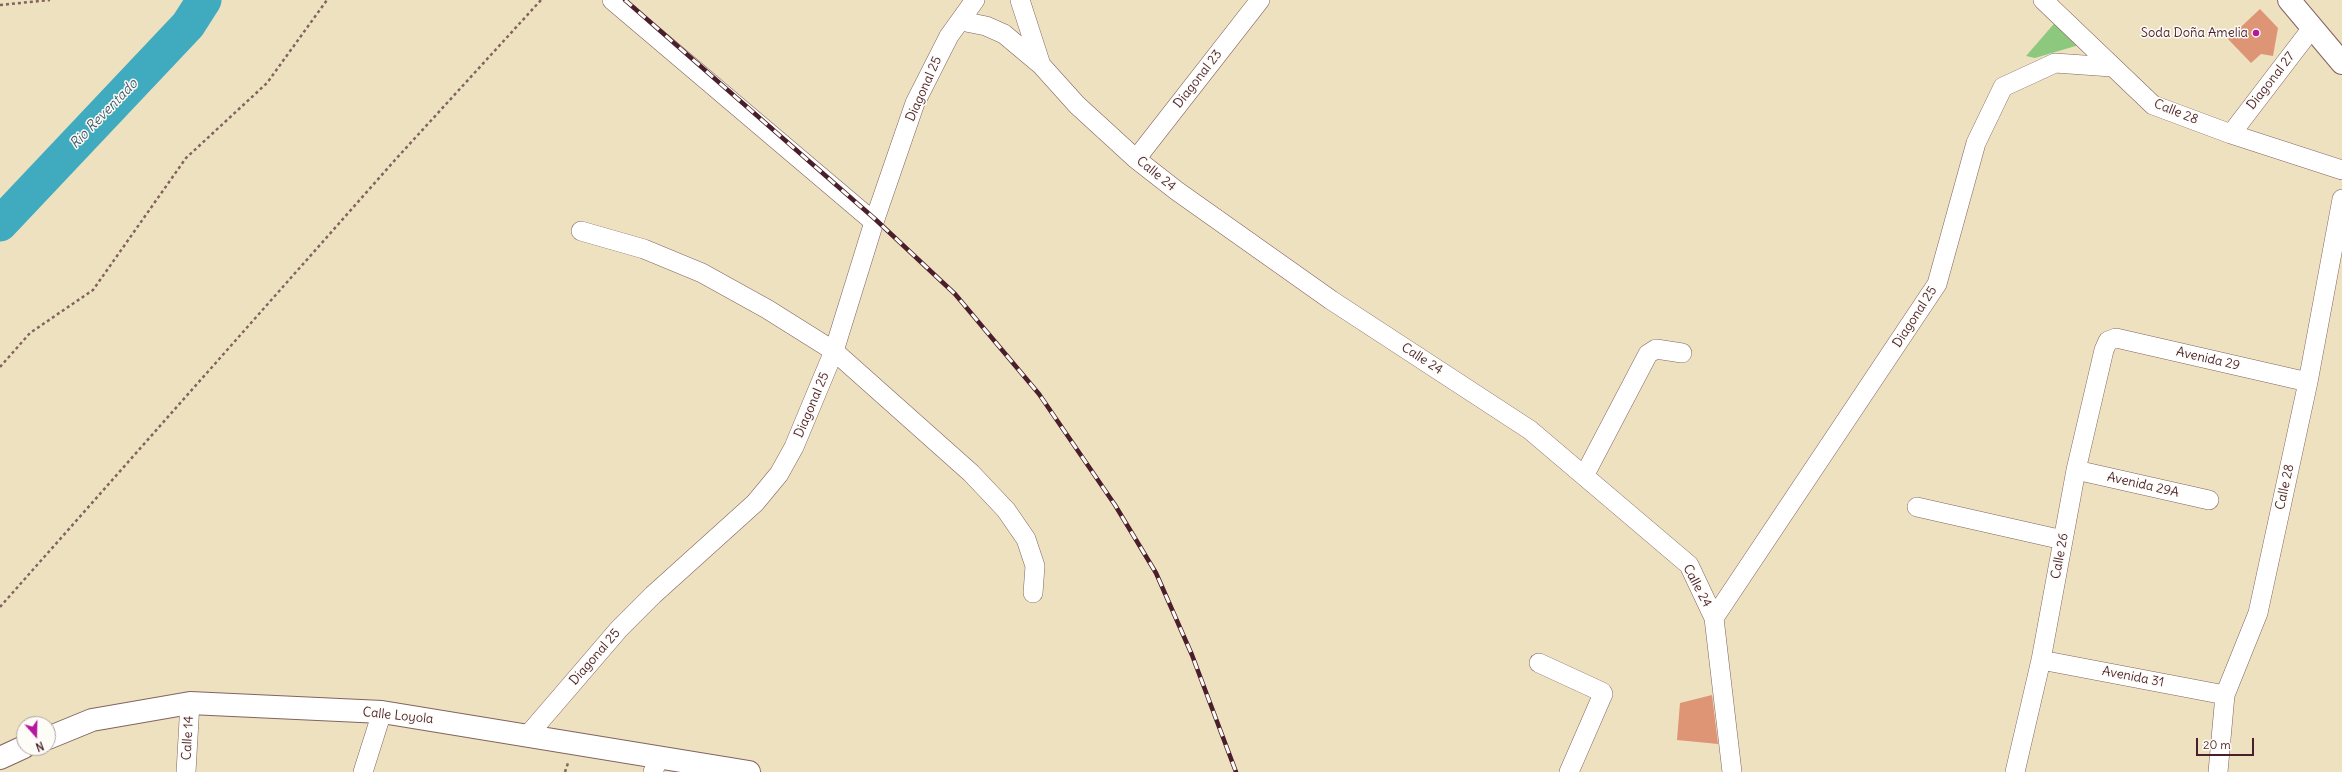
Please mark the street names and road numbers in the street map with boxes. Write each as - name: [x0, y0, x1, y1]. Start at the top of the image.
- street label: Diagonal 23: [1170, 47, 1226, 111]
- street label: Diagonal 27: [2244, 49, 2298, 113]
- street label: Diagonal 25: [903, 54, 945, 124]
- street label: Calle 28: [2152, 96, 2200, 128]
- street label: Calle 24: [1133, 153, 1179, 195]
- street label: Diagonal 25: [1890, 284, 1940, 350]
- street label: Calle 24: [1398, 340, 1446, 378]
- street label: Avenida 29: [2175, 344, 2241, 374]
- street label: Diagonal 25: [791, 370, 833, 440]
- street label: Calle 28: [2273, 463, 2297, 511]
- street label: Avenida 29A: [2106, 469, 2180, 501]
- street label: Calle 26: [2048, 532, 2072, 580]
- street label: Calle 24: [1679, 562, 1715, 610]
- street label: Diagonal 25: [566, 626, 624, 688]
- street label: Avenida 31: [2101, 663, 2165, 691]
- street label: Calle Loyola: [362, 705, 434, 727]
- street label: Calle 14: [179, 715, 197, 761]

